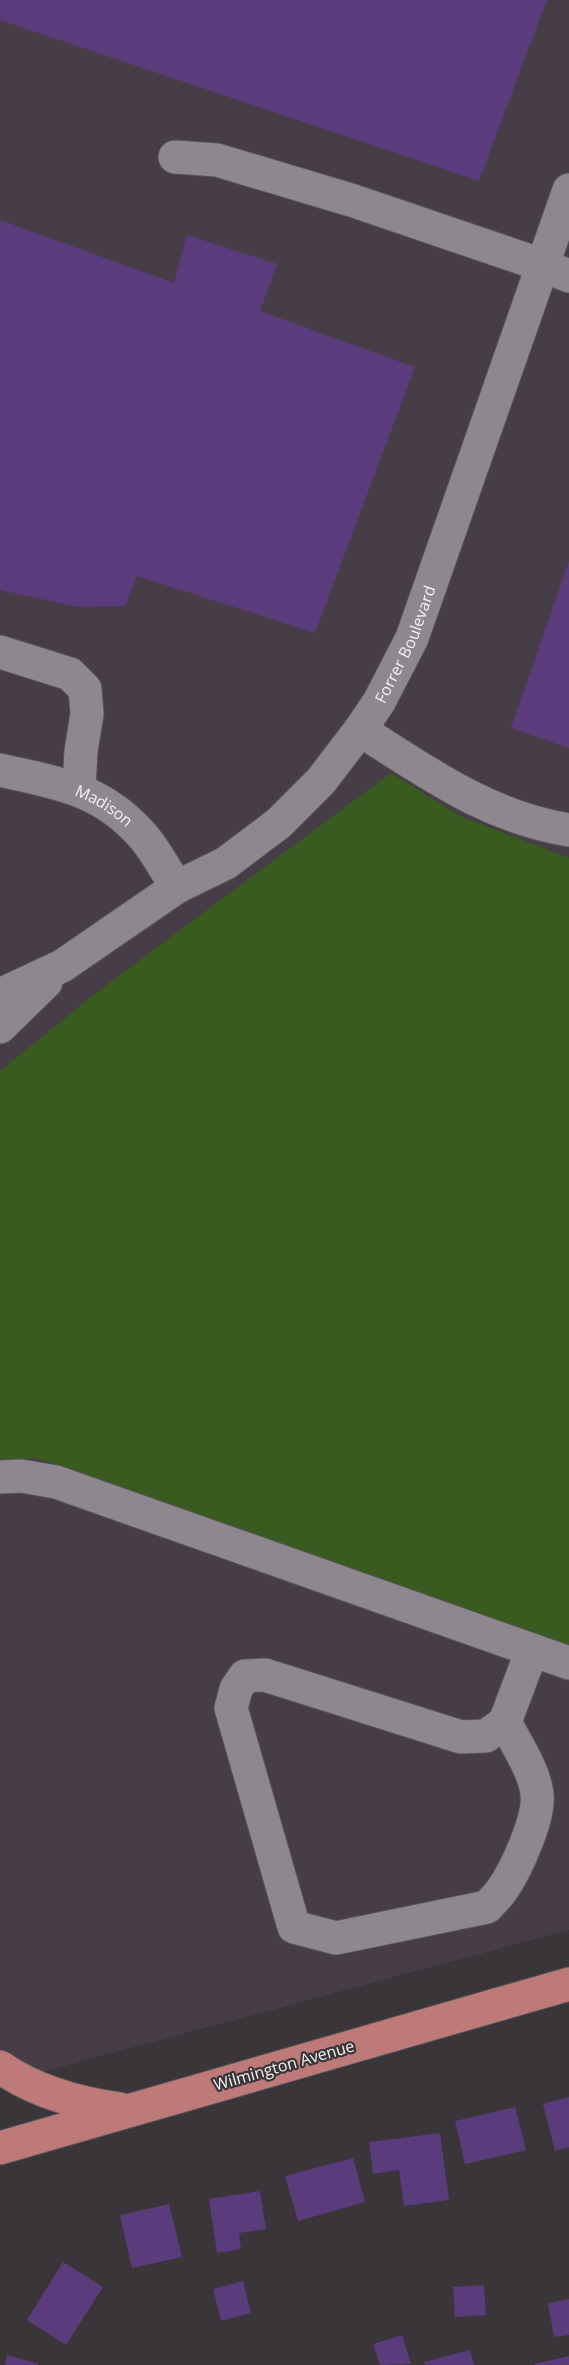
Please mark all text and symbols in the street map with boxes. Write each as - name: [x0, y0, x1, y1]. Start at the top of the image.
- street label: Forrer Boulevard: [369, 582, 441, 707]
- street label: Madison: [72, 779, 138, 831]
- street label: Wilmington Avenue: [211, 2034, 357, 2096]

